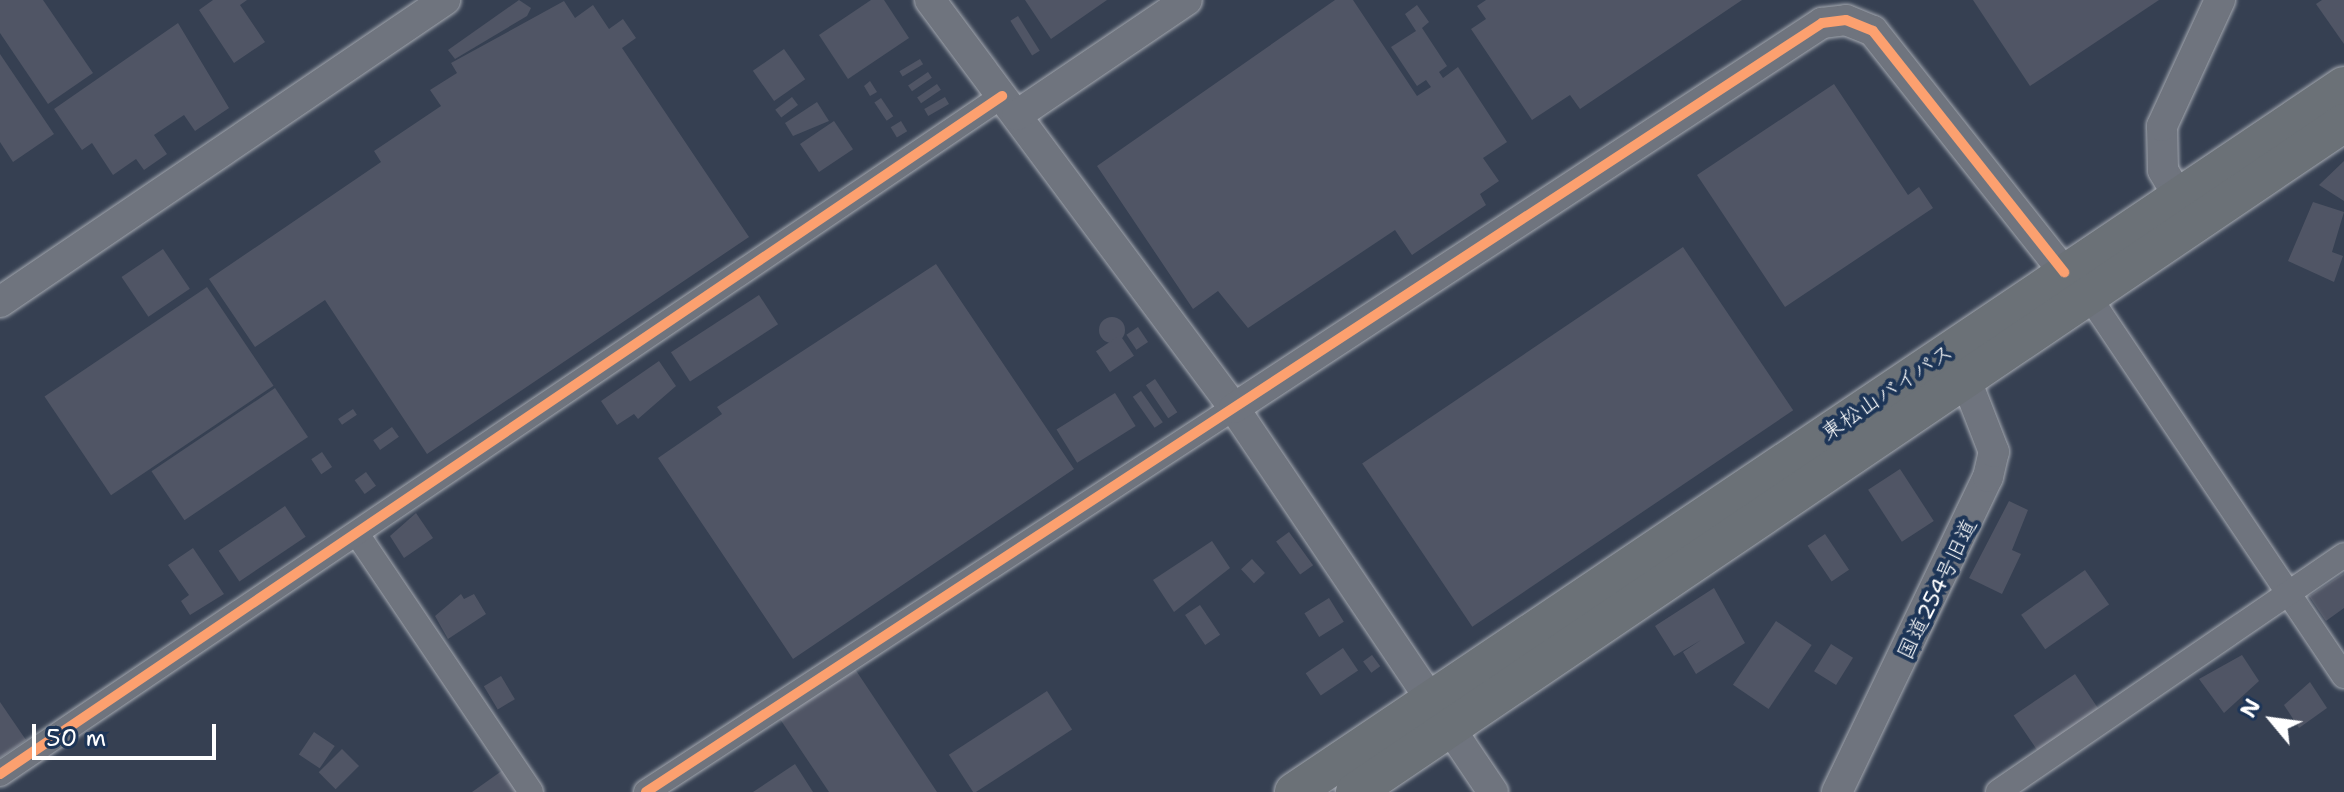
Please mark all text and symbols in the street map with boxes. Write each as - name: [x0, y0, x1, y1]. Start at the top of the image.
- street label: 東松山バイパス: [1816, 338, 1958, 446]
- street label: 国道254号旧道: [1892, 514, 1982, 664]
- north arrow: [2232, 680, 2312, 760]
- text: N: [2234, 693, 2267, 723]
- scale bar: [36, 708, 220, 758]
- text: 50 m: [46, 722, 106, 754]

